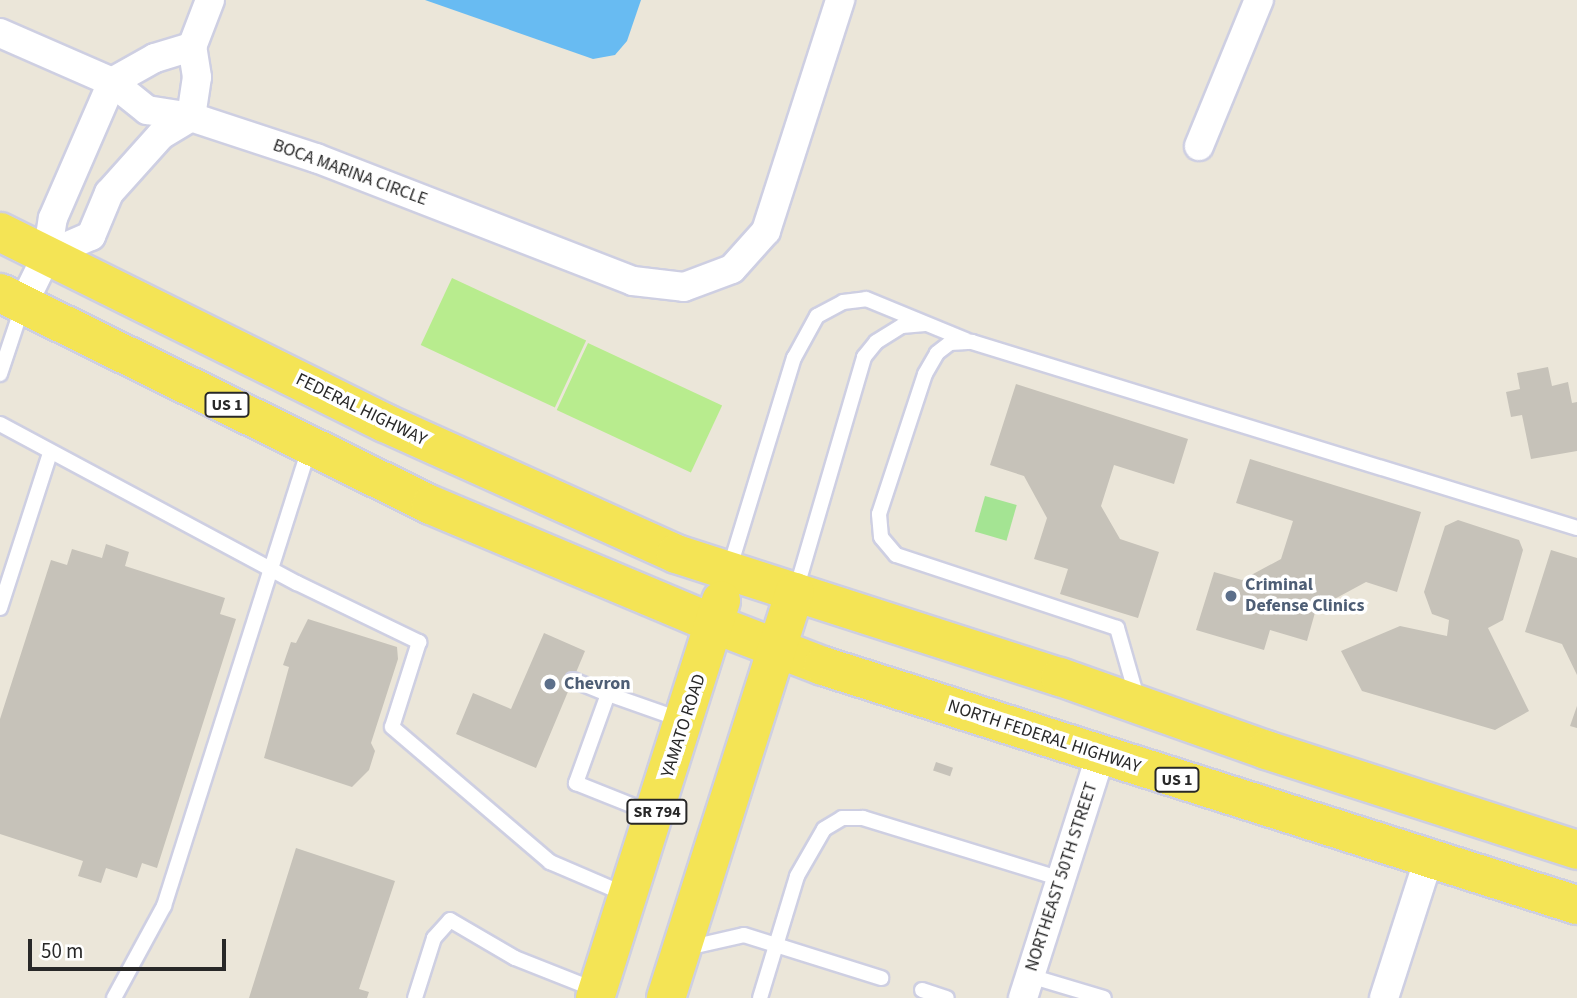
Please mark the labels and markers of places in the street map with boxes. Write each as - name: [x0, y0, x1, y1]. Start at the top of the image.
- place label: Criminal Defense Clinics: [1245, 575, 1364, 618]
- marker: Criminal Defense Clinics: [1223, 588, 1239, 604]
- place label: Chevron: [564, 673, 631, 695]
- marker: Chevron: [542, 676, 558, 692]

